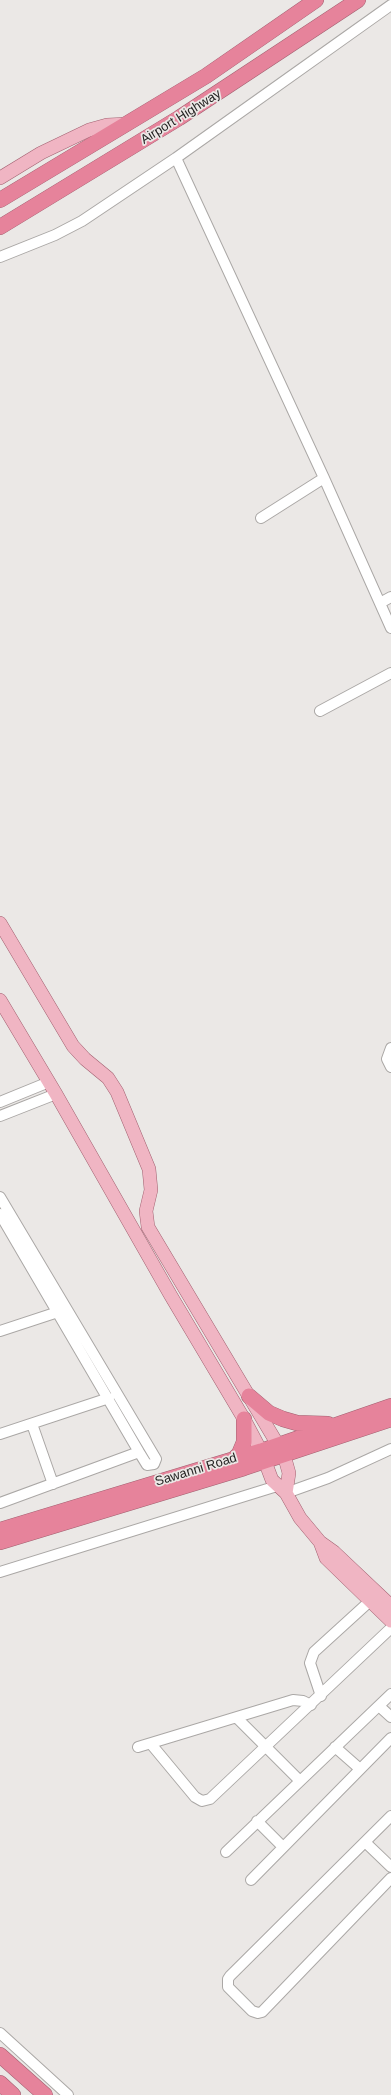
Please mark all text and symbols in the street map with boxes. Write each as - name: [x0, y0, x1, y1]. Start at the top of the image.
- street label: Airport Highway: [138, 86, 224, 148]
- street label: Sawanni Road: [153, 1450, 239, 1490]

